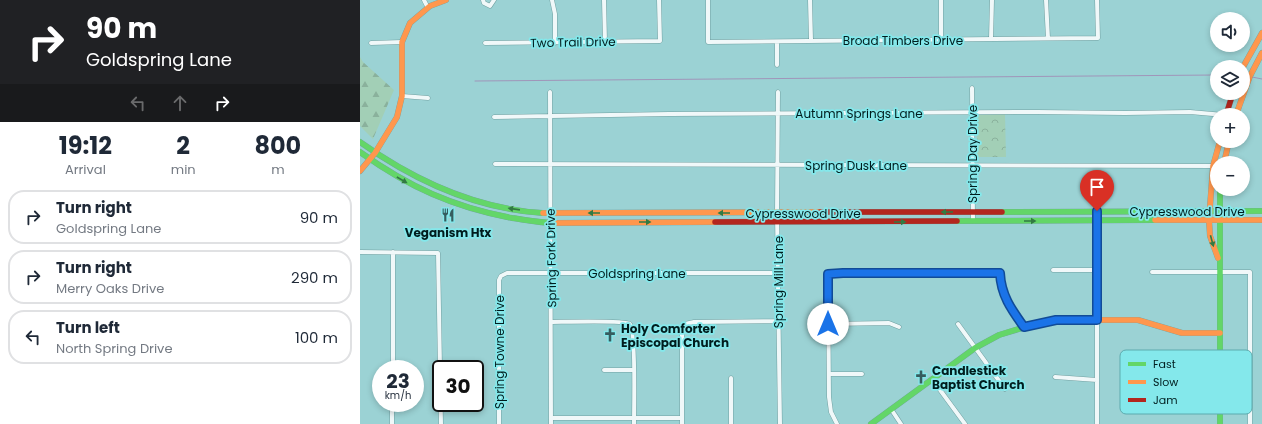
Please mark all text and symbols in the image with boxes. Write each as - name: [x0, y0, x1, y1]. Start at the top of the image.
- text: 90 m: [86, 9, 157, 48]
- map controls: [1210, 12, 1250, 196]
- button: sound: [1210, 12, 1250, 52]
- icon: right: [20, 16, 72, 68]
- street label: Broad Timbers Drive: [843, 32, 963, 49]
- street label: Two Trail Drive: [530, 33, 616, 51]
- text: Goldspring Lane: [86, 47, 232, 72]
- button: layers: [1210, 60, 1250, 100]
- icon: left: [127, 92, 149, 114]
- icon: ahead: [169, 92, 191, 114]
- icon: right: [211, 92, 233, 114]
- street label: Autumn Springs Lane: [795, 105, 923, 122]
- street label: Spring Day Drive: [964, 105, 981, 203]
- button: +: [1210, 108, 1250, 148]
- text: 19:12: [59, 129, 112, 162]
- text: 2: [176, 129, 190, 162]
- text: 800: [254, 129, 301, 162]
- button: −: [1210, 156, 1250, 196]
- street label: Spring Dusk Lane: [805, 157, 907, 174]
- text: Arrival: [65, 160, 106, 179]
- text: min: [171, 160, 196, 179]
- text: m: [271, 160, 285, 179]
- pin: [1080, 170, 1114, 211]
- icon: arrive: [1086, 176, 1108, 198]
- one-way arrow: [396, 177, 408, 184]
- text: Turn right: [56, 197, 132, 218]
- street label: Cypresswood Drive: [1129, 203, 1245, 220]
- street label: Cypresswood Drive: [745, 205, 861, 222]
- icon: right: [22, 206, 44, 228]
- one-way arrow: [508, 206, 520, 212]
- text: 90 m: [300, 207, 338, 228]
- restaurant icon: Veganism Htx: [440, 207, 456, 223]
- street label: Spring Fork Drive: [542, 208, 560, 308]
- one-way arrow: [940, 209, 953, 215]
- one-way arrow: [587, 210, 600, 216]
- one-way arrow: [717, 210, 730, 216]
- one-way arrow: [1024, 218, 1037, 224]
- text: Goldspring Lane: [56, 219, 161, 238]
- one-way arrow: [639, 219, 652, 225]
- one-way arrow: [894, 219, 907, 225]
- place label: Veganism Htx: [405, 224, 492, 241]
- one-way arrow: [1209, 235, 1215, 247]
- street label: Spring Mill Lane: [770, 236, 787, 328]
- text: Turn right: [56, 257, 132, 278]
- street label: Goldspring Lane: [588, 265, 686, 282]
- icon: right: [22, 266, 44, 288]
- text: 290 m: [291, 267, 338, 288]
- text: Merry Oaks Drive: [56, 279, 164, 298]
- street label: Spring Towne Drive: [491, 295, 508, 409]
- position arrow: [807, 303, 849, 345]
- text: Turn left: [56, 317, 120, 338]
- place label: Holy Comforter Episcopal Church: [621, 320, 729, 351]
- icon: left: [22, 326, 44, 348]
- text: 100 m: [295, 327, 338, 348]
- church icon: Holy Comforter Episcopal Church: [602, 327, 618, 343]
- text: North Spring Drive: [56, 339, 172, 358]
- legend: [1120, 350, 1252, 414]
- text: Fast: [1153, 356, 1176, 372]
- speed limit sign: 30: [432, 360, 484, 412]
- place label: Candlestick Baptist Church: [932, 362, 1025, 393]
- text: 23: [386, 367, 410, 395]
- church icon: Candlestick Baptist Church: [913, 369, 929, 385]
- text: Slow: [1153, 374, 1178, 390]
- text: km/h: [385, 388, 411, 403]
- text: Jam: [1153, 392, 1178, 408]

